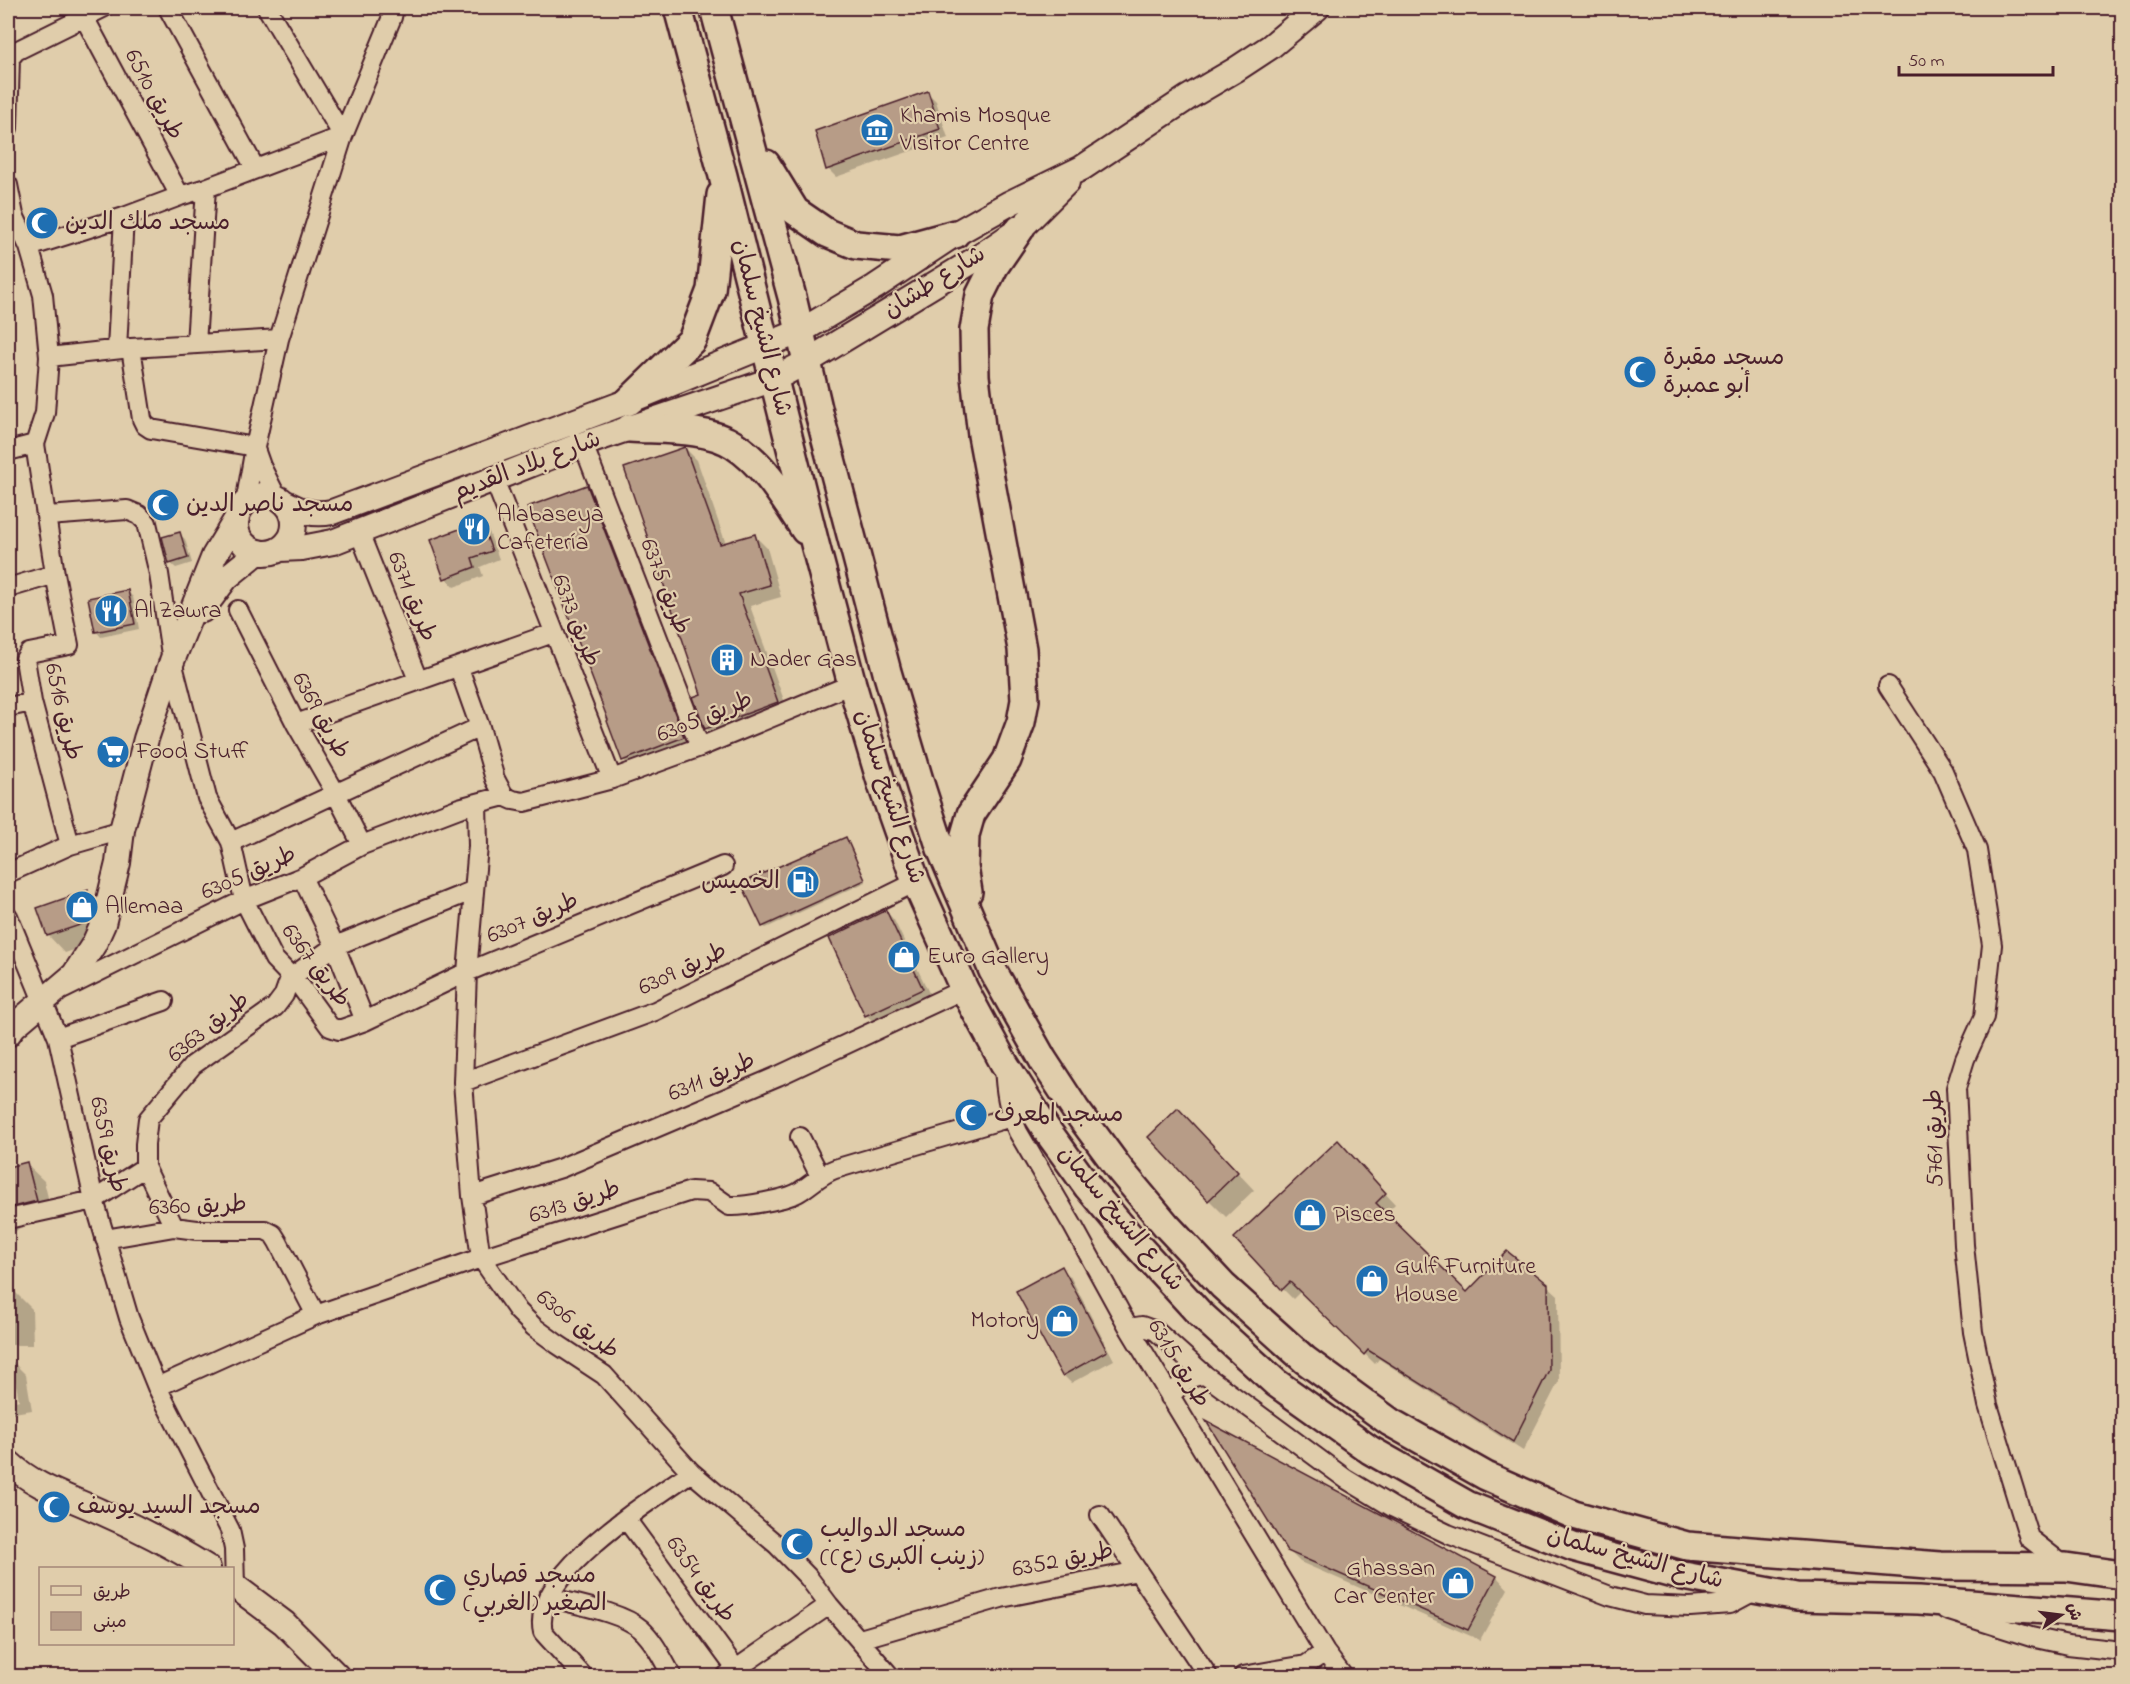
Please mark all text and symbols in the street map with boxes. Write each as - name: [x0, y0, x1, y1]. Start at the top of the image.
- scale bar: [1899, 39, 2054, 77]
- street label: طريق 6510: [114, 43, 192, 147]
- text: 50 m: [1908, 49, 1945, 75]
- place label: Khamis Mosque Visitor Centre: [899, 99, 1051, 162]
- museum icon: Khamis Mosque Visitor Centre: [859, 112, 895, 148]
- mosque icon: مسجد ملك الدين: [24, 205, 60, 241]
- place label: مسجد ملك الدين: [65, 206, 230, 241]
- street label: شارع الشيخ سلمان: [722, 236, 800, 420]
- street label: شارع طشان: [877, 238, 993, 328]
- place label: مسجد مقبرة أبو عمبرة: [1663, 341, 1784, 404]
- mosque icon: مسجد مقبرة أبو عمبرة: [1622, 354, 1658, 390]
- street label: شارع بلاد القديم: [448, 423, 606, 511]
- mosque icon: مسجد ناصر الدين: [145, 487, 181, 523]
- place label: مسجد ناصر الدين: [186, 488, 353, 523]
- place label: Alabaseya Cafetería: [497, 498, 604, 561]
- restaurant icon: Alabaseya Cafetería: [456, 511, 492, 547]
- street label: طريق 6375: [630, 534, 698, 640]
- street label: طريق 6371: [377, 547, 445, 647]
- street label: طريق 6373: [541, 570, 609, 672]
- restaurant icon: Al Zawra: [93, 593, 129, 629]
- place label: Al Zawra: [134, 594, 222, 629]
- building icon: Nader Gas: [709, 642, 745, 678]
- place label: Nader Gas: [750, 643, 857, 678]
- street label: طريق 6516: [34, 660, 90, 764]
- street label: طريق 6369: [282, 666, 358, 766]
- street label: طريق 6305: [652, 683, 758, 753]
- street label: شارع الشيخ سلمان: [844, 705, 934, 889]
- supermarket icon: Food Stuff: [95, 734, 131, 770]
- place label: Food Stuff: [135, 735, 249, 770]
- street label: طريق 6305: [196, 837, 302, 911]
- fuel station icon: الخميس: [785, 864, 821, 900]
- place label: الخميس: [701, 865, 780, 900]
- street label: طريق 6307: [481, 884, 585, 954]
- shop icon: Allemaa: [64, 889, 100, 925]
- place label: Allemaa: [105, 890, 183, 925]
- street label: طريق 6367: [272, 917, 358, 1015]
- street label: طريق 6309: [633, 934, 733, 1006]
- shop icon: Euro Gallery: [886, 939, 922, 975]
- place label: Euro Gallery: [927, 940, 1049, 976]
- street label: طريق 6363: [160, 984, 258, 1072]
- street label: طريق 6311: [663, 1044, 761, 1112]
- street label: طريق 5761: [1918, 1089, 1954, 1187]
- street label: طريق 6359: [79, 1093, 135, 1197]
- mosque icon: مسجد المعرف: [953, 1097, 989, 1133]
- place label: مسجد المعرف: [994, 1098, 1123, 1133]
- street label: شارع الشيخ سلمان: [1048, 1138, 1192, 1300]
- street label: طريق 6313: [525, 1172, 625, 1234]
- street label: طريق 6360: [149, 1188, 247, 1226]
- shop icon: Pisces: [1292, 1197, 1328, 1233]
- place label: Pisces: [1333, 1198, 1396, 1233]
- place label: Gulf Furniture House: [1395, 1250, 1536, 1313]
- shop icon: Gulf Furniture House: [1354, 1263, 1390, 1299]
- street label: طريق 6306: [528, 1281, 626, 1369]
- shop icon: Motory: [1044, 1303, 1080, 1339]
- place label: Motory: [971, 1304, 1039, 1340]
- street label: طريق 6315: [1138, 1313, 1218, 1415]
- mosque icon: مسجد السيد يوسف: [36, 1489, 72, 1525]
- place label: مسجد السيد يوسف: [77, 1490, 261, 1525]
- place label: مسجد الدواليب (زينب الكبرى (ع)): [820, 1513, 984, 1576]
- street label: شارع الشيخ سلمان: [1543, 1519, 1727, 1599]
- mosque icon: مسجد الدواليب (زينب الكبرى (ع)): [779, 1526, 815, 1562]
- street label: طريق 6354: [656, 1529, 744, 1631]
- street label: طريق 6352: [1009, 1534, 1117, 1588]
- place label: Ghassan Car Center: [1333, 1552, 1436, 1615]
- place label: مسجد قصاري الصغير (الغربي): [463, 1559, 607, 1623]
- shop icon: Ghassan Car Center: [1440, 1565, 1476, 1601]
- legend: [39, 1567, 234, 1645]
- mosque icon: مسجد قصاري الصغير (الغربي): [422, 1572, 458, 1608]
- text: طريق: [93, 1580, 131, 1606]
- north arrow: [2031, 1585, 2091, 1645]
- text: ش: [2060, 1600, 2087, 1623]
- text: مبنى: [93, 1610, 127, 1636]

